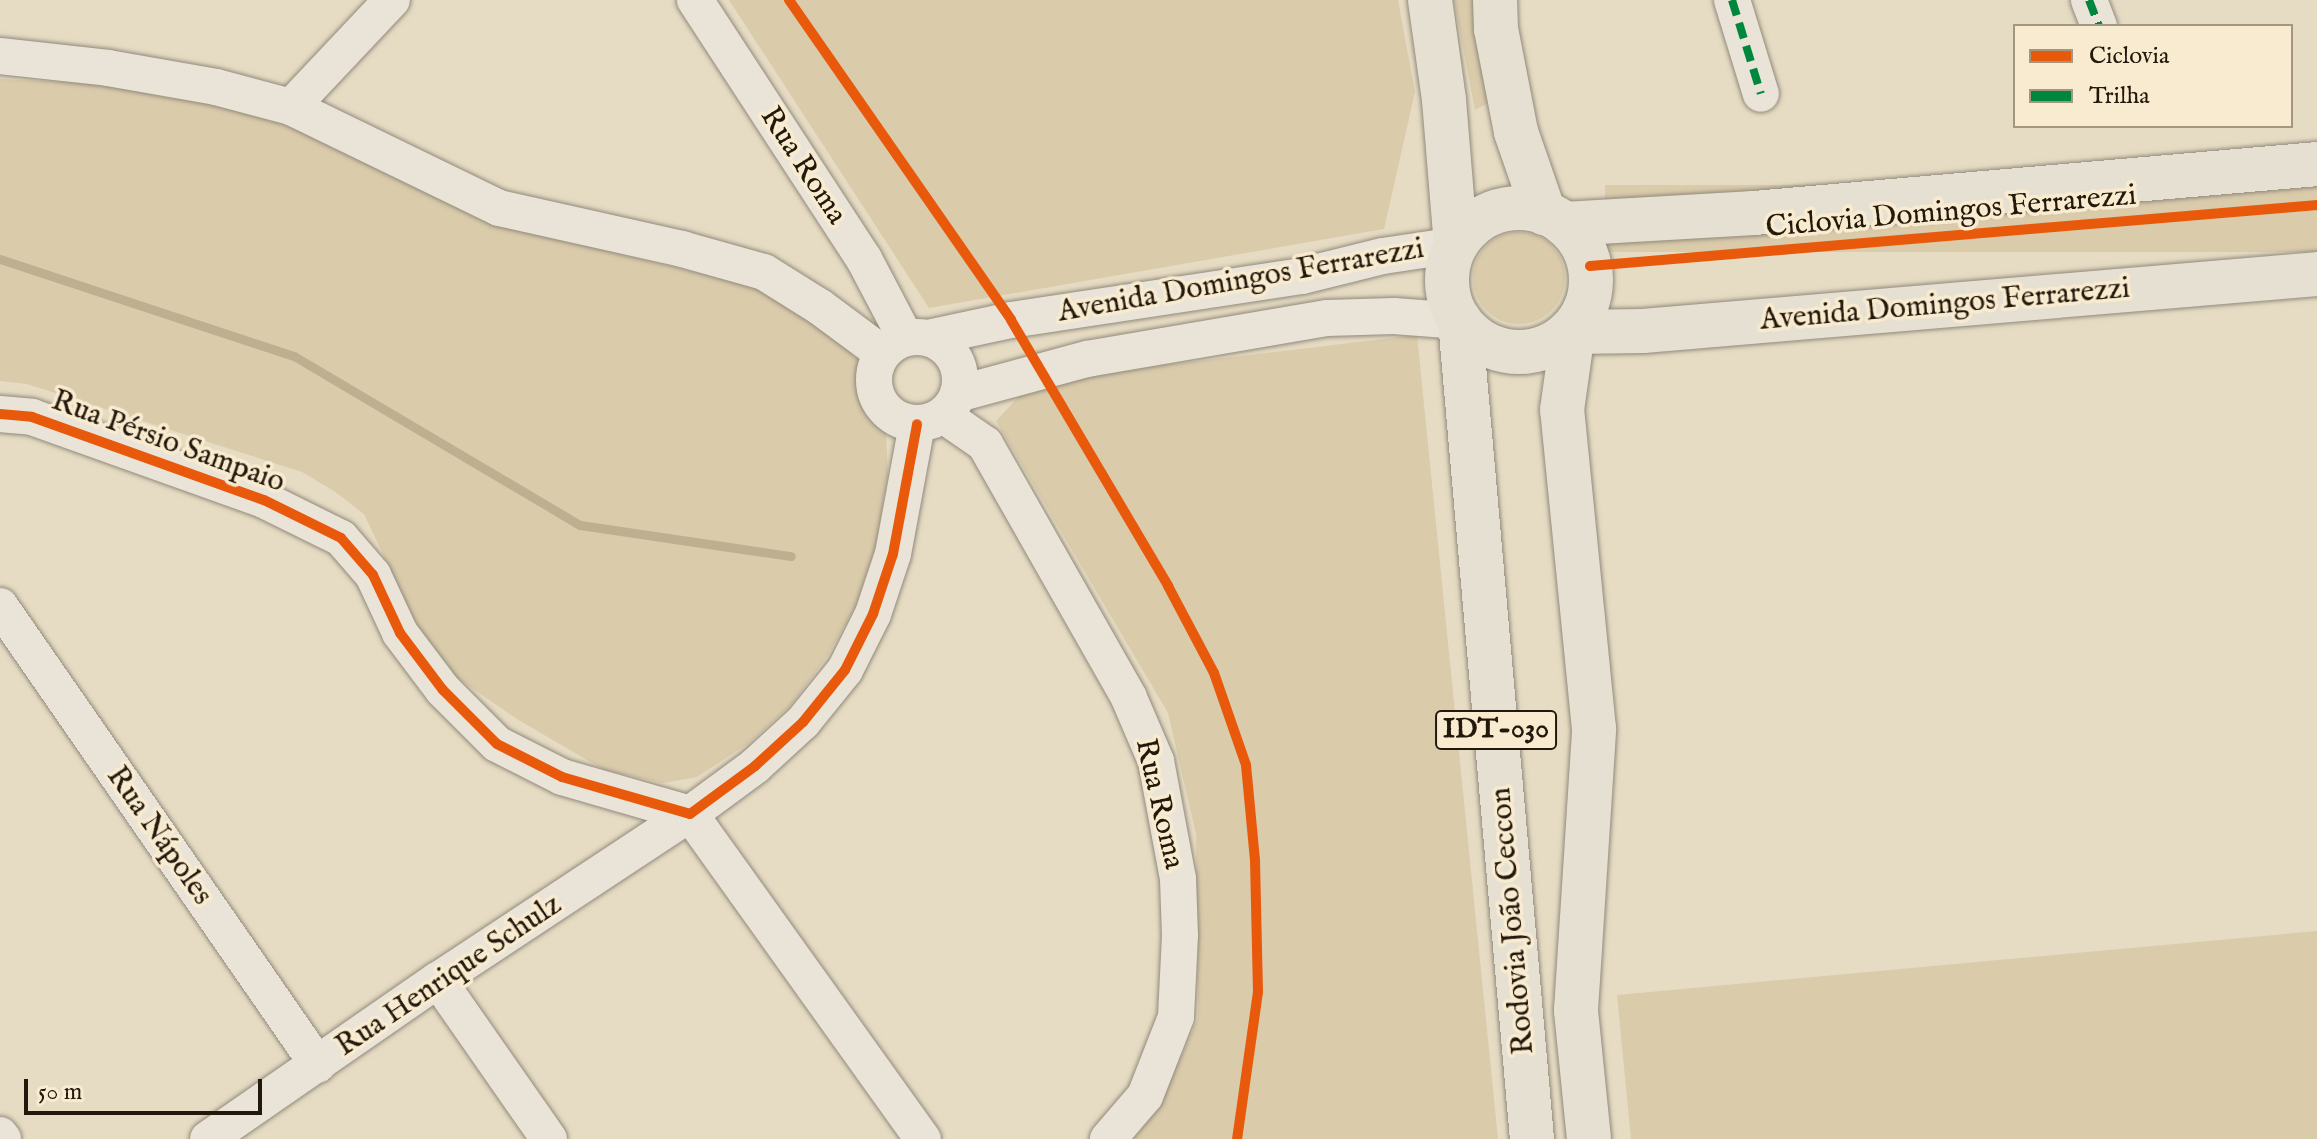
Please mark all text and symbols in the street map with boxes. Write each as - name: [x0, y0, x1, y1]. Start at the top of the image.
- legend: [2013, 24, 2293, 128]
- text: Ciclovia: [2089, 41, 2169, 72]
- text: Trilha: [2089, 81, 2150, 112]
- street label: Rua Roma: [752, 101, 854, 231]
- street label: Ciclovia Domingos Ferrarezzi: [1764, 178, 2138, 246]
- street label: Avenida Domingos Ferrarezzi: [1055, 231, 1427, 331]
- street label: Avenida Domingos Ferrarezzi: [1759, 271, 2131, 339]
- street label: Rua Pérsio Sampaio: [47, 383, 289, 501]
- road number: IDT-030: [1434, 706, 1558, 754]
- street label: Rua Roma: [1127, 735, 1191, 873]
- street label: Rua Nápoles: [98, 760, 220, 912]
- street label: Rodovia João Ceccon: [1483, 786, 1543, 1056]
- street label: Rua Henrique Schulz: [329, 887, 569, 1065]
- scale bar: [28, 1063, 266, 1113]
- text: 50 m: [38, 1077, 82, 1108]

